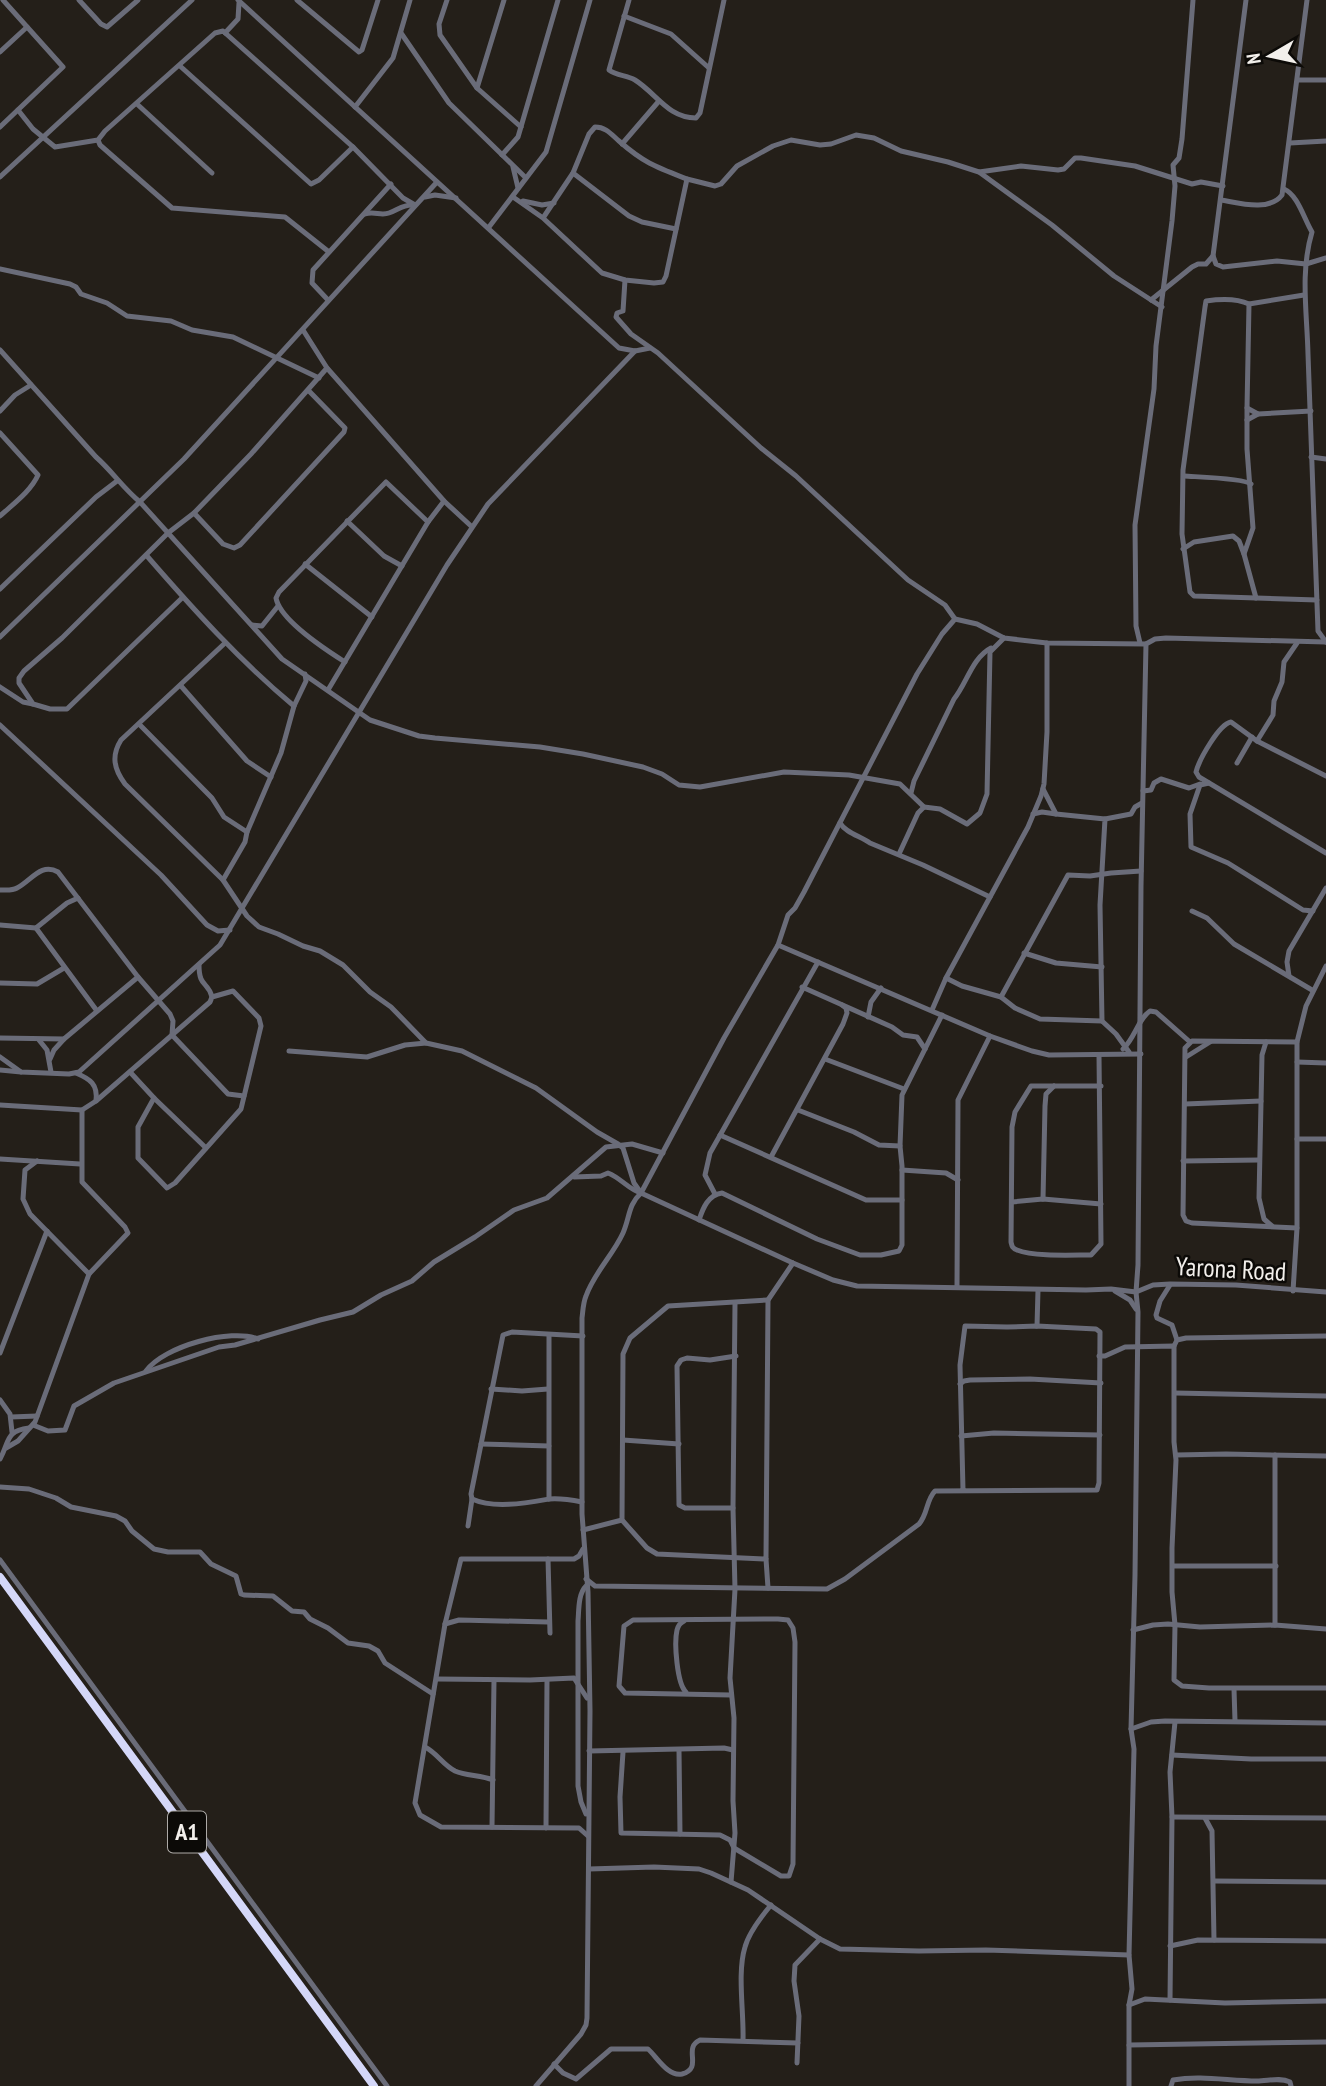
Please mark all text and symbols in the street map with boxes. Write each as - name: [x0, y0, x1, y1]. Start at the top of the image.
- north arrow: [1235, 21, 1305, 91]
- text: N: [1241, 52, 1266, 66]
- street label: Yarona Road: [1175, 1249, 1287, 1288]
- road number: A1: [168, 1812, 206, 1853]

